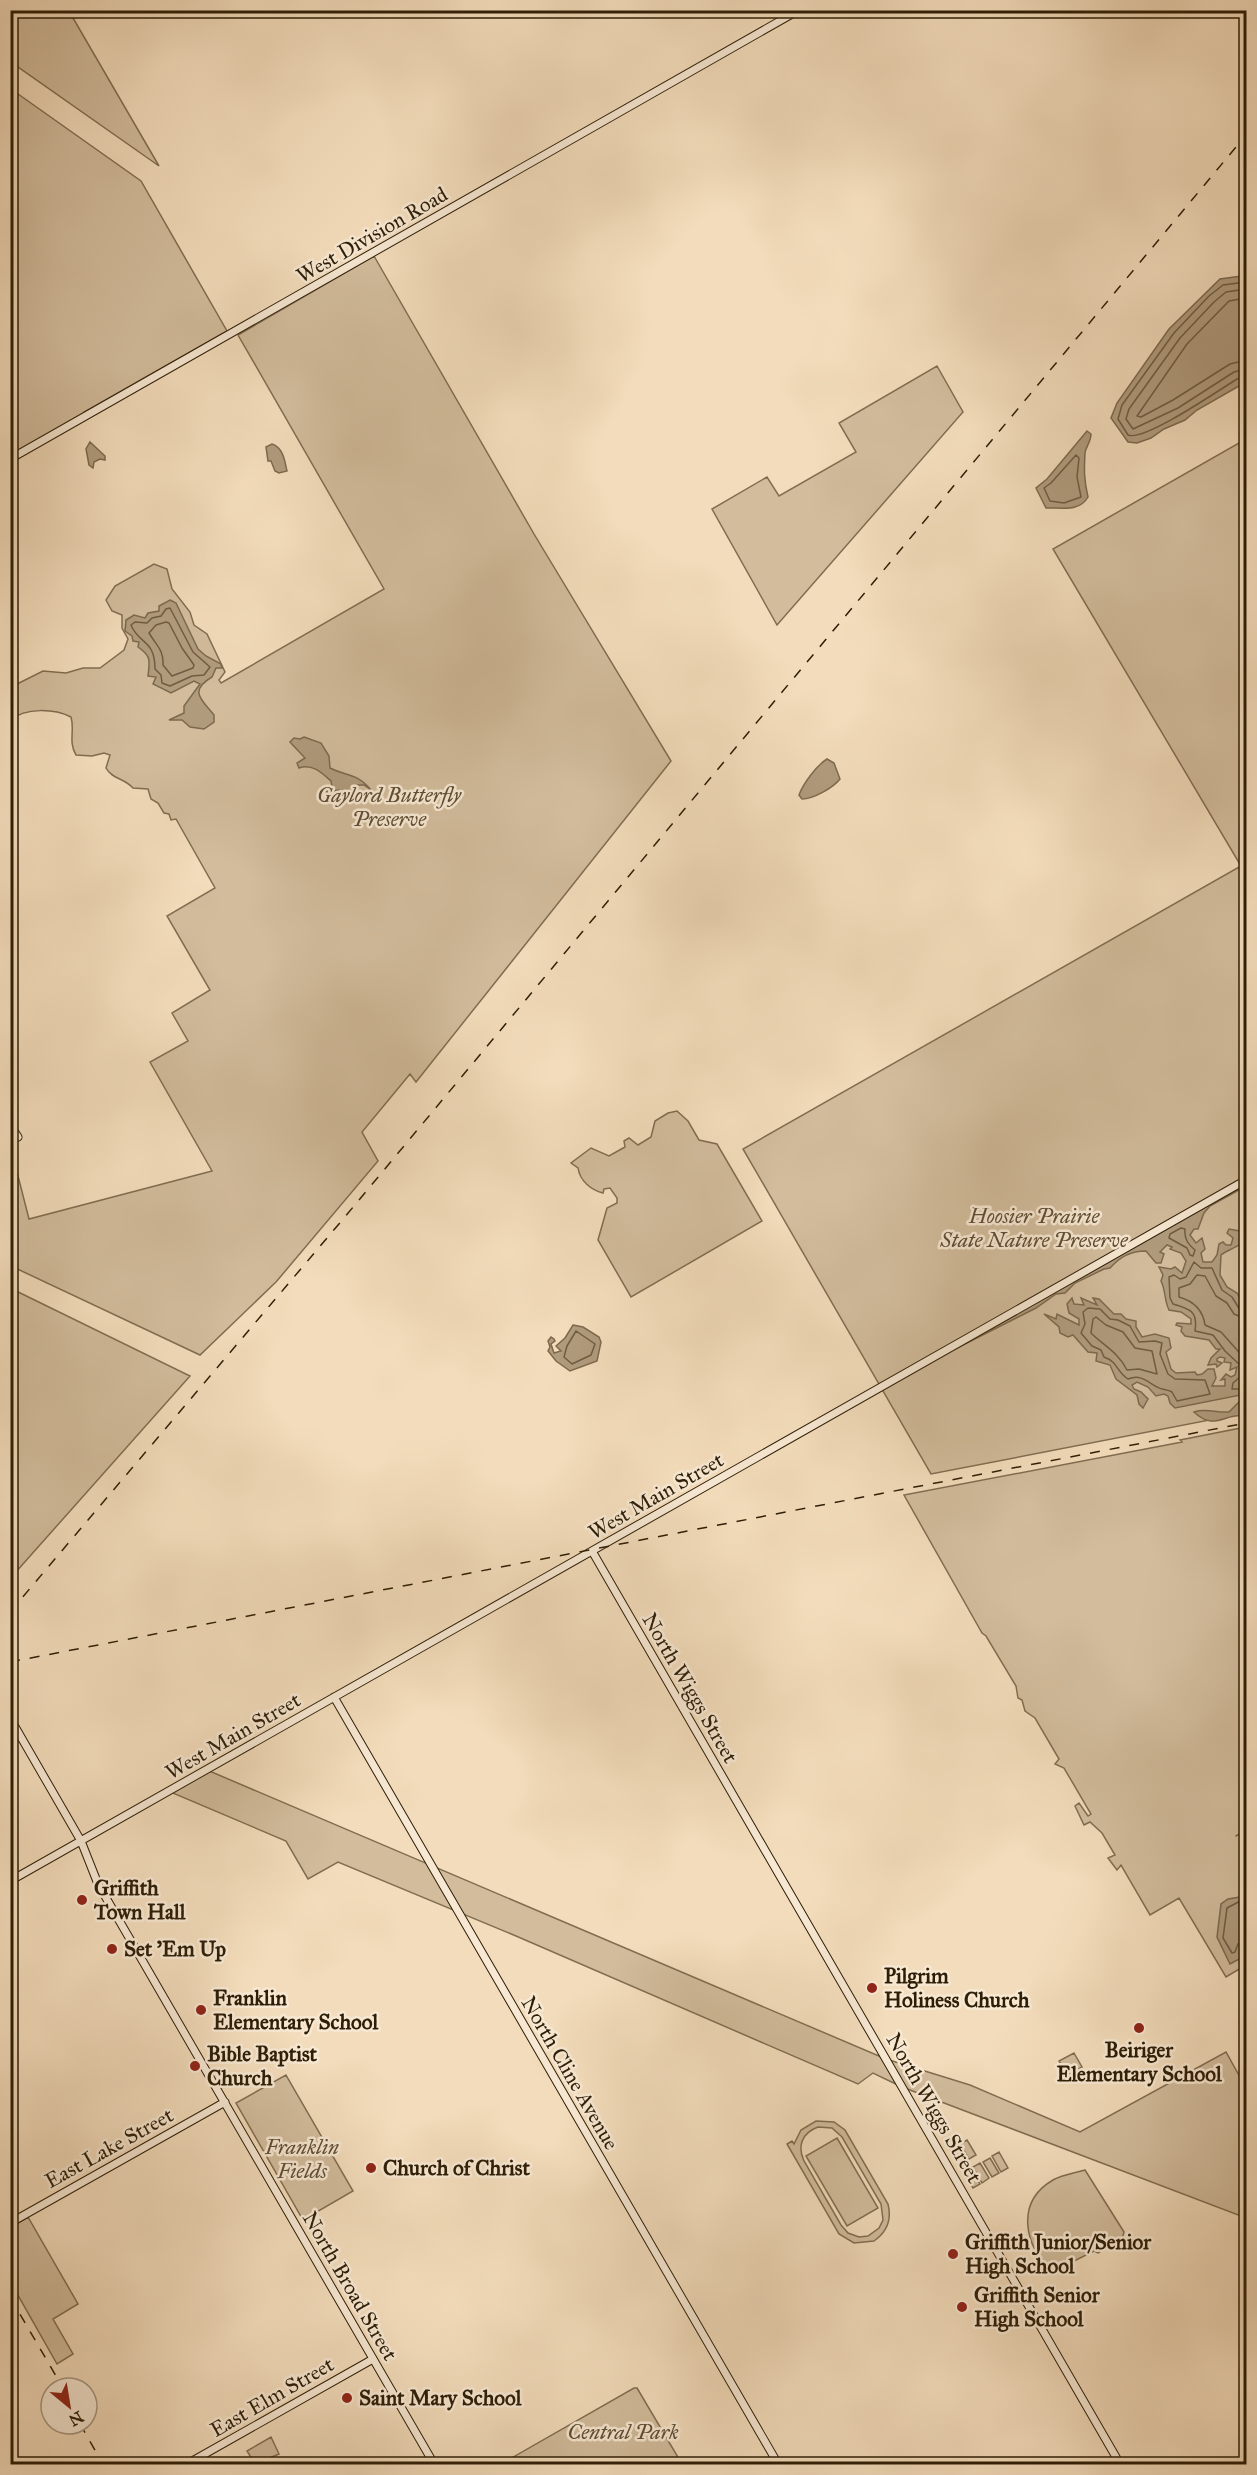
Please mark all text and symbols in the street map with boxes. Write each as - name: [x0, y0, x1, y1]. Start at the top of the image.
- street label: West Division Road: [292, 181, 453, 289]
- park label: Gaylord Butterfly Preserve: [317, 782, 462, 832]
- park label: Hoosier Prairie State Nature Preserve: [939, 1203, 1129, 1253]
- street label: West Main Street: [584, 1447, 729, 1545]
- street label: North Wiggs Street: [636, 1608, 744, 1768]
- street label: West Main Street: [161, 1687, 306, 1785]
- place label: Griffith Town Hall: [93, 1875, 187, 1925]
- marker: Griffith Town Hall: [75, 1893, 89, 1907]
- place label: Set 'Em Up: [124, 1936, 226, 1962]
- marker: Set 'Em Up: [105, 1942, 119, 1956]
- place label: Pilgrim Holiness Church: [884, 1963, 1030, 2013]
- marker: Pilgrim Holiness Church: [865, 1981, 879, 1995]
- place label: Franklin Elementary School: [213, 1985, 379, 2035]
- street label: North Cline Avenue: [515, 1992, 625, 2155]
- marker: Franklin Elementary School: [194, 2003, 208, 2017]
- marker: Beiriger Elementary School: [1132, 2021, 1146, 2035]
- street label: North Wiggs Street: [880, 2028, 988, 2188]
- place label: Beiriger Elementary School: [1056, 2037, 1223, 2087]
- place label: Bible Baptist Church: [207, 2041, 318, 2091]
- marker: Bible Baptist Church: [188, 2059, 202, 2073]
- street label: East Lake Street: [40, 2102, 178, 2194]
- park label: Franklin Fields: [264, 2134, 339, 2184]
- place label: Church of Christ: [383, 2155, 530, 2181]
- marker: Church of Christ: [364, 2161, 378, 2175]
- street label: North Broad Street: [297, 2207, 404, 2366]
- place label: Griffith Junior/Senior High School: [965, 2229, 1152, 2279]
- marker: Griffith Junior/Senior High School: [946, 2247, 960, 2261]
- place label: Griffith Senior High School: [974, 2282, 1101, 2332]
- marker: Griffith Senior High School: [955, 2300, 969, 2314]
- street label: East Elm Street: [205, 2351, 339, 2443]
- north arrow: [39, 2376, 99, 2436]
- place label: Saint Mary School: [359, 2385, 523, 2411]
- marker: Saint Mary School: [340, 2391, 354, 2405]
- text: N: [65, 2407, 87, 2430]
- park label: Central Park: [567, 2419, 679, 2445]

